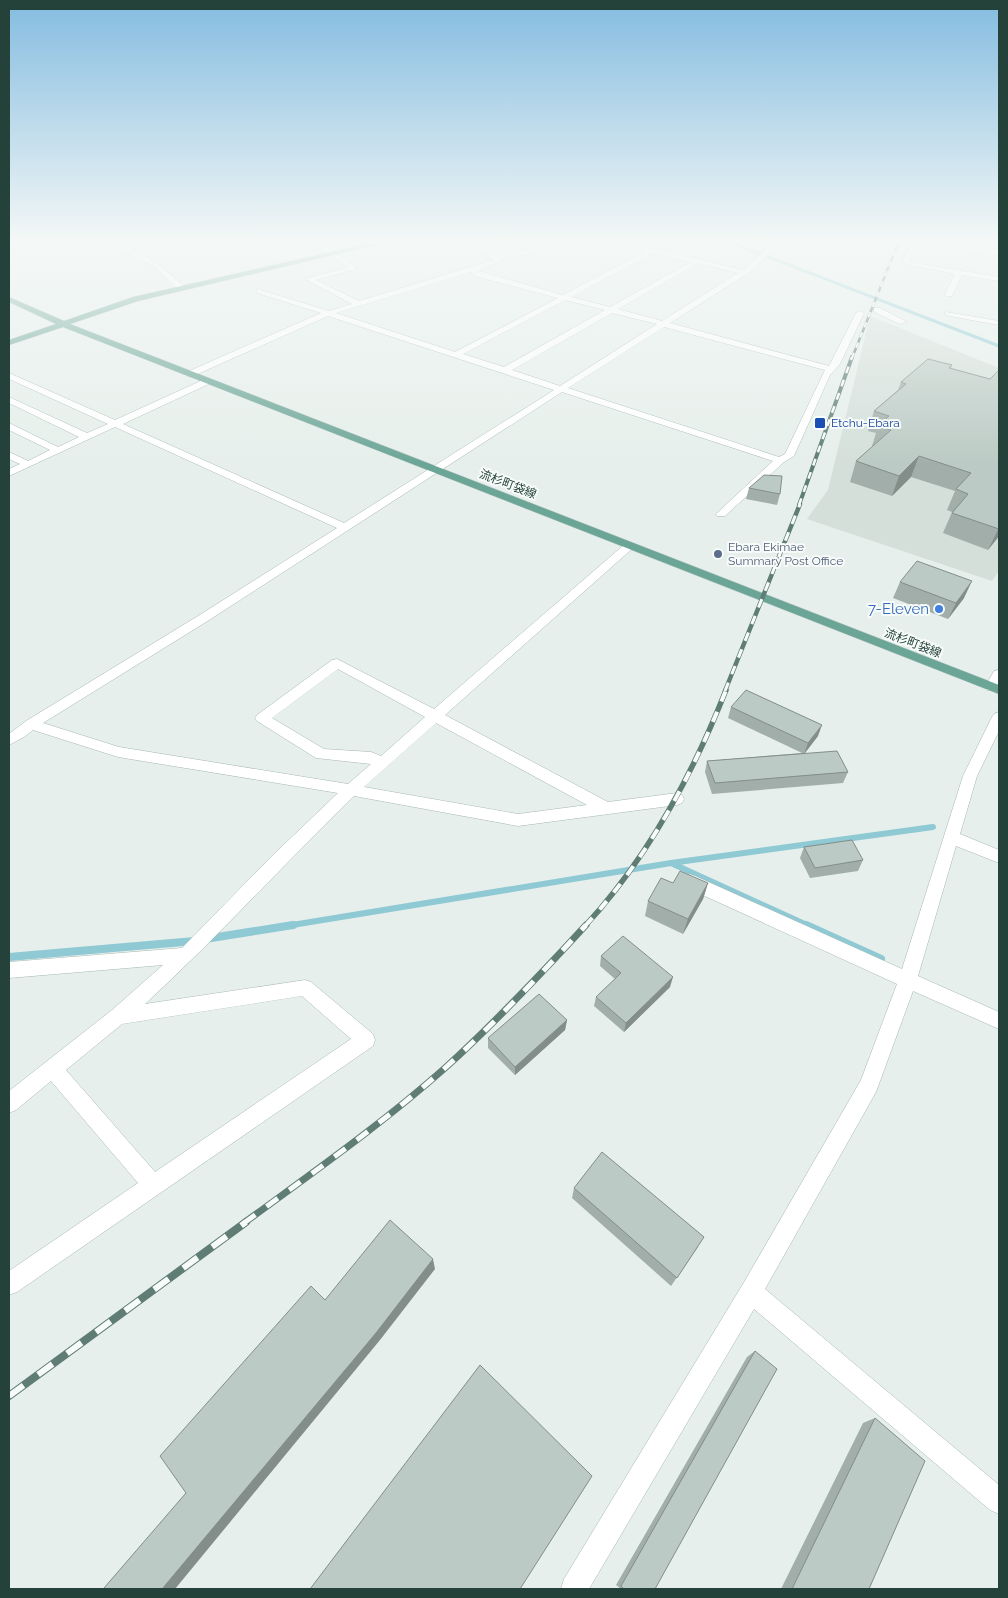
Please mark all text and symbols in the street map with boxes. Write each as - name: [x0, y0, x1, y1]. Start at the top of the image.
- marker: Etchu-Ebara: [813, 416, 827, 430]
- place label: Etchu-Ebara: [831, 416, 900, 430]
- street label: 流杉町袋線: [477, 467, 539, 501]
- place label: Ebara Ekimae Summary Post Office: [728, 540, 843, 568]
- marker: Ebara Ekimae Summary Post Office: [712, 548, 724, 560]
- place label: 7-Eleven: [868, 600, 929, 618]
- marker: 7-Eleven: [933, 603, 945, 615]
- street label: 流杉町袋線: [882, 626, 944, 660]

